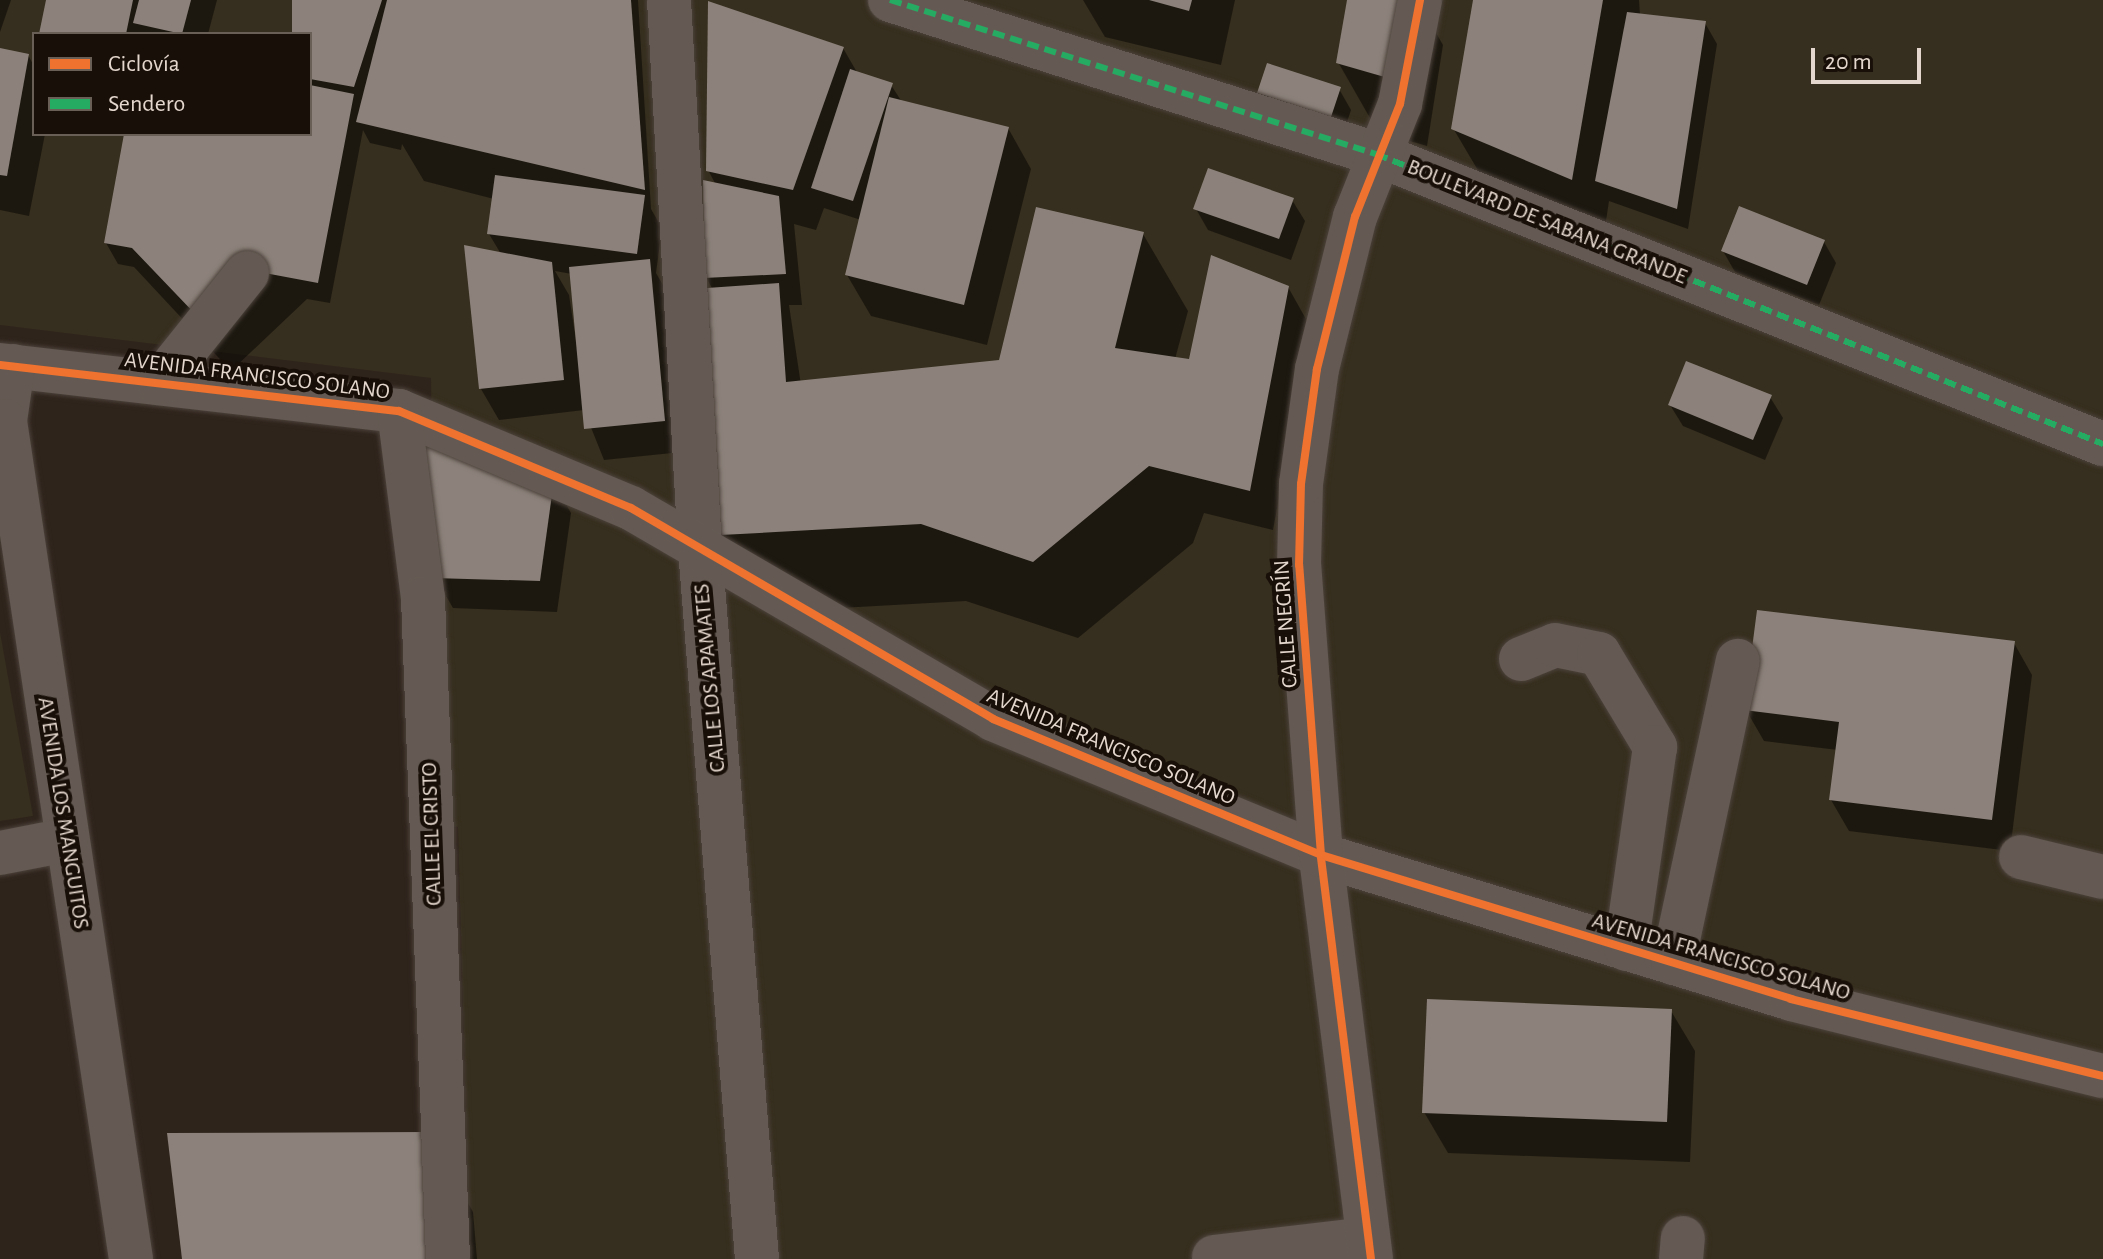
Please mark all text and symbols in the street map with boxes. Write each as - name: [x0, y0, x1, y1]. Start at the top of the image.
- legend: [32, 32, 312, 136]
- scale bar: [1815, 32, 1925, 82]
- text: 20 m: [1825, 50, 1872, 74]
- text: Ciclovía: [108, 52, 180, 76]
- text: Sendero: [108, 92, 185, 116]
- street label: BOULEVARD DE SABANA GRANDE: [1403, 154, 1691, 290]
- street label: AVENIDA FRANCISCO SOLANO: [123, 347, 391, 405]
- street label: CALLE NEGRÍN: [1268, 559, 1304, 689]
- street label: CALLE LOS APAMATES: [689, 582, 731, 774]
- street label: AVENIDA FRANCISCO SOLANO: [983, 683, 1239, 811]
- street label: AVENIDA LOS MANGUITOS: [32, 695, 94, 931]
- street label: CALLE EL CRISTO: [416, 762, 448, 906]
- street label: AVENIDA FRANCISCO SOLANO: [1589, 907, 1853, 1007]

